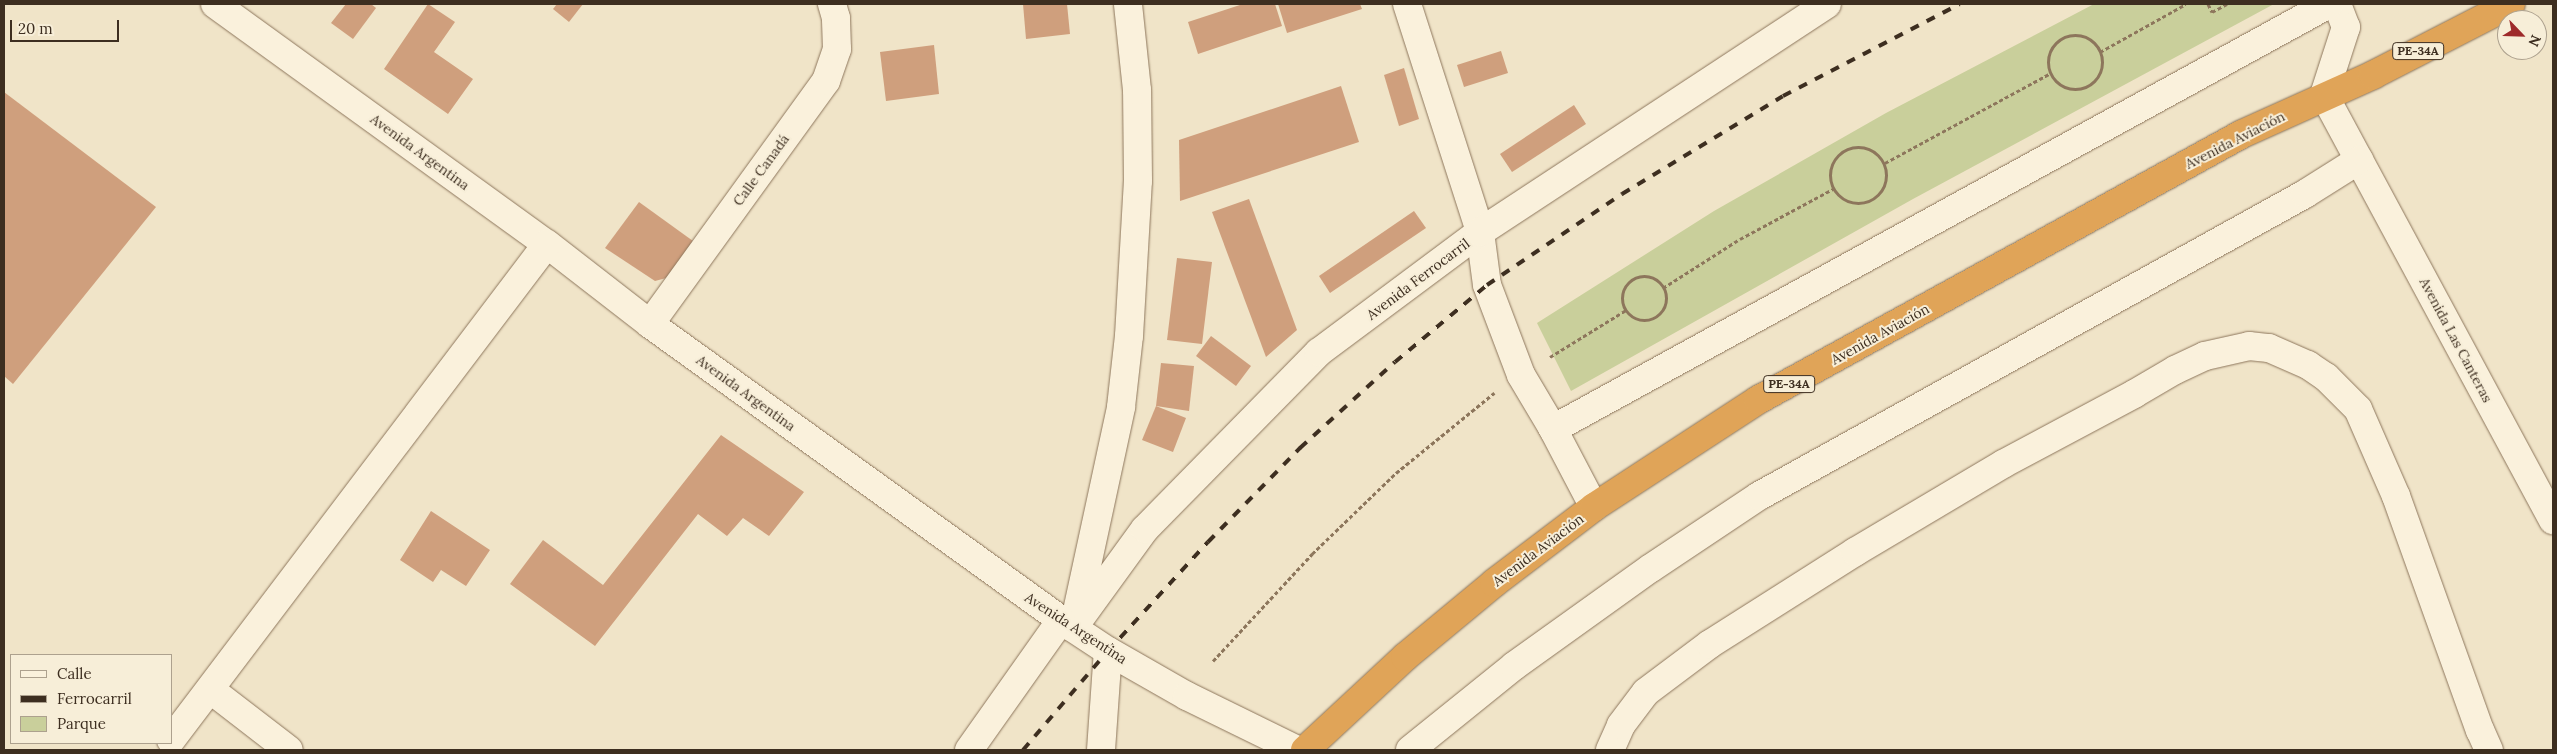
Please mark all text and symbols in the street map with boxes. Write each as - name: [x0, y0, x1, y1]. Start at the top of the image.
- scale bar: [12, 10, 121, 42]
- north arrow: [2497, 10, 2547, 60]
- text: 20 m: [18, 19, 53, 38]
- text: N: [2524, 32, 2545, 49]
- road number: PE-34A: [2392, 41, 2444, 60]
- street label: Avenida Aviación: [2182, 108, 2288, 172]
- street label: Avenida Argentina: [367, 110, 473, 194]
- street label: Calle Canadá: [729, 131, 793, 209]
- street label: Avenida Ferrocarril: [1363, 235, 1473, 323]
- street label: Avenida Las Canteras: [2416, 275, 2496, 405]
- street label: Avenida Aviación: [1828, 300, 1932, 368]
- street label: Avenida Argentina: [693, 351, 799, 435]
- road number: PE-34A: [1763, 374, 1815, 394]
- street label: Avenida Aviación: [1489, 510, 1587, 590]
- street label: Avenida Argentina: [1022, 589, 1130, 667]
- legend: [10, 654, 172, 744]
- text: Calle: [57, 664, 92, 683]
- text: Ferrocarril: [57, 689, 132, 708]
- text: Parque: [57, 714, 106, 733]

